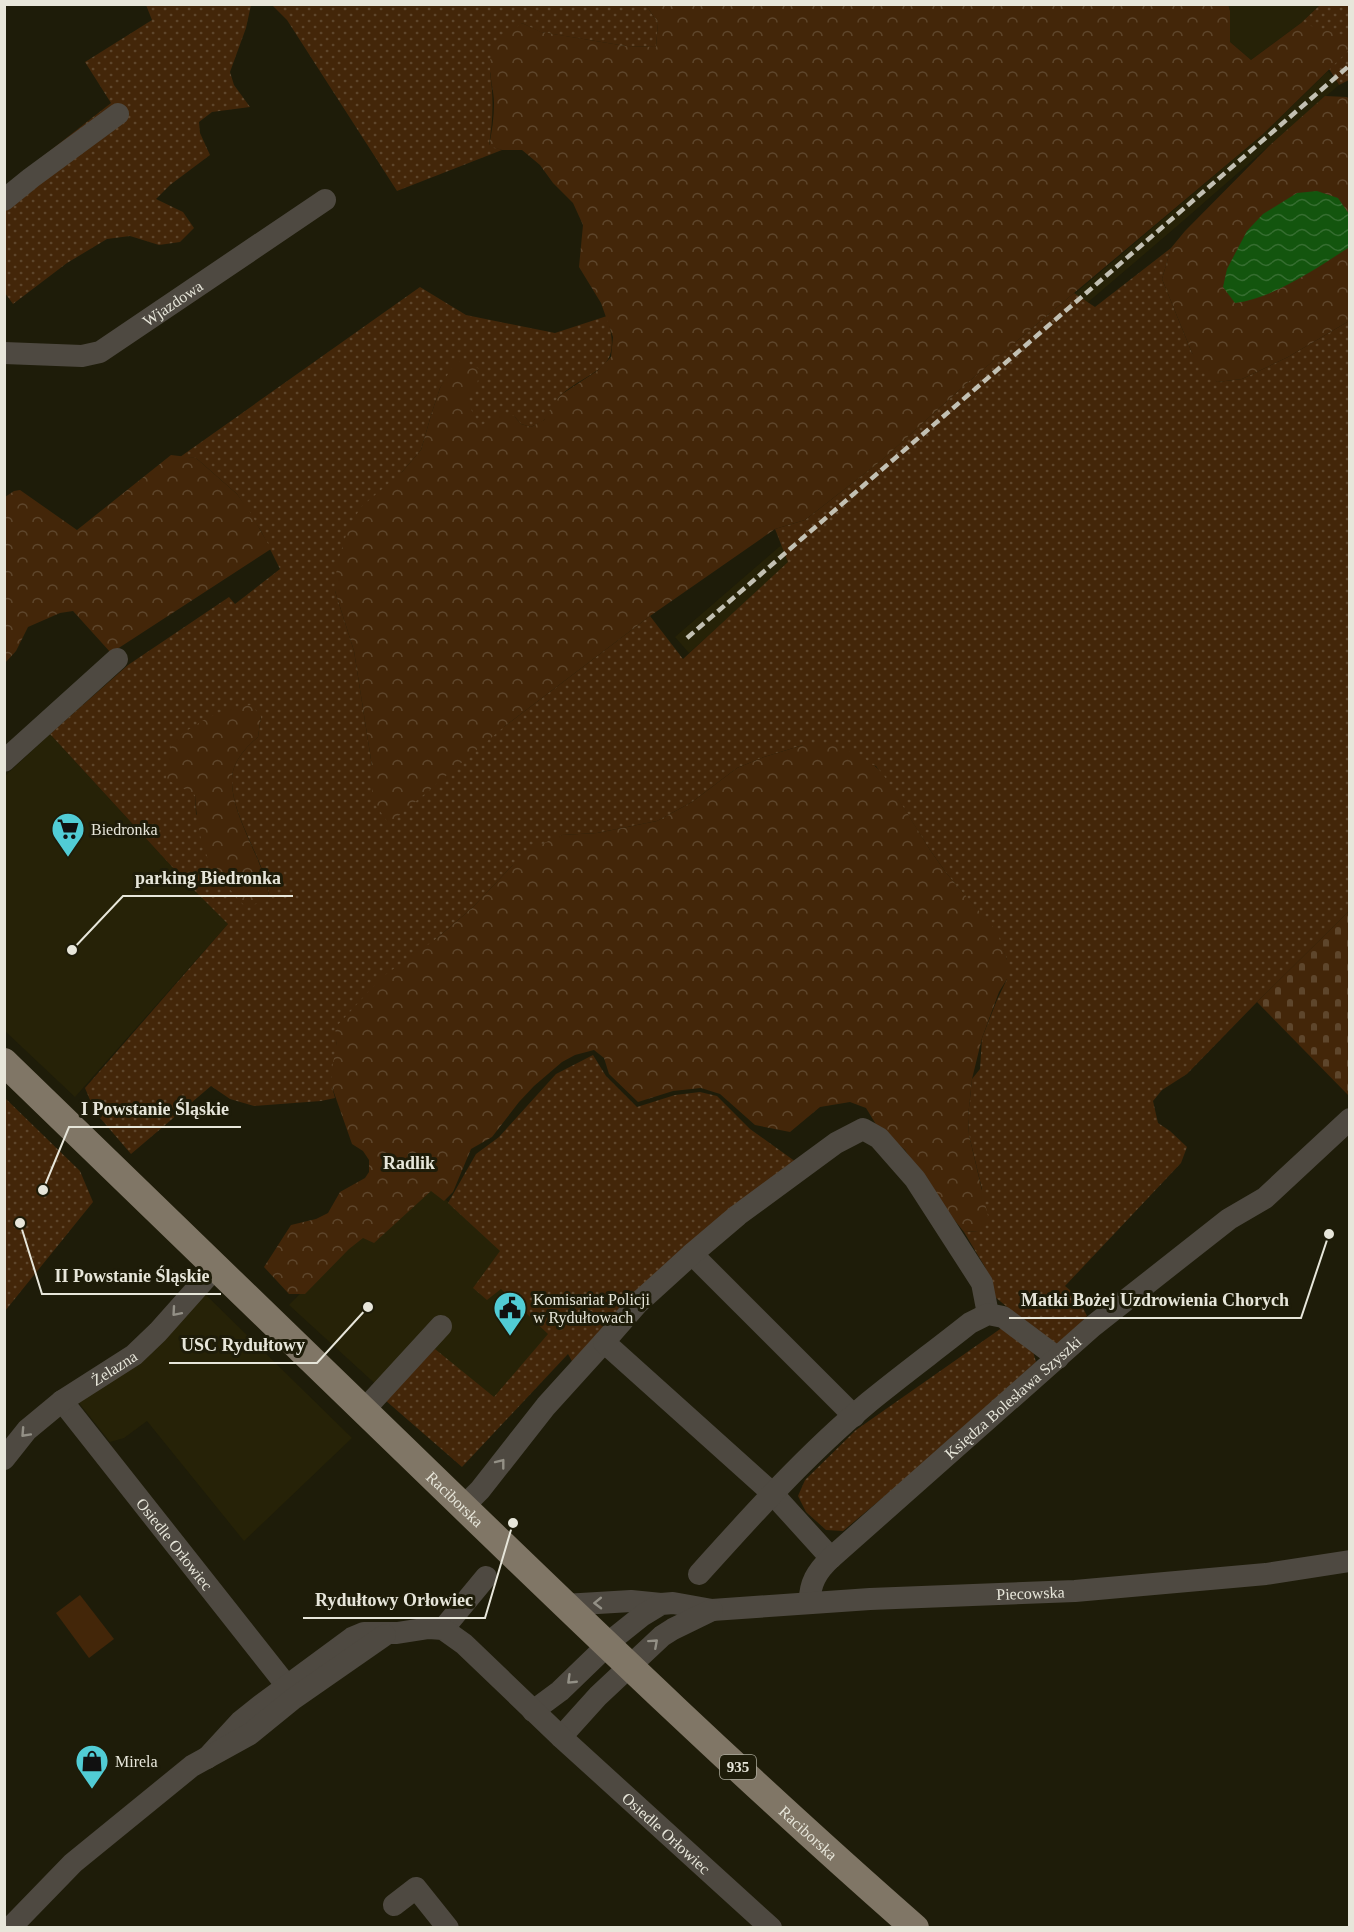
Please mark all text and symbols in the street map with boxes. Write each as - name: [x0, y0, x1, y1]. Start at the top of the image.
- street label: Wjazdowa: [139, 277, 206, 329]
- supermarket icon: Biedronka: [50, 811, 86, 858]
- place label: Biedronka: [91, 821, 158, 838]
- callout: parking Biedronka: [123, 860, 293, 896]
- text: parking Biedronka: [135, 868, 281, 888]
- callout: I Powstanie Śląskie: [69, 1091, 241, 1127]
- text: I Powstanie Śląskie: [81, 1098, 229, 1119]
- district label: Radlik: [383, 1153, 435, 1173]
- callout: II Powstanie Śląskie: [42, 1258, 221, 1294]
- text: II Powstanie Śląskie: [54, 1265, 210, 1286]
- callout: Matki Bożej Uzdrowienia Chorych: [1009, 1282, 1301, 1318]
- public building icon: Komisariat Policji w Rydułtowach: [492, 1290, 528, 1337]
- text: Matki Bożej Uzdrowienia Chorych: [1021, 1290, 1289, 1310]
- place label: Komisariat Policji w Rydułtowach: [533, 1291, 650, 1327]
- one-way arrow: [172, 1305, 183, 1315]
- callout: USC Rydułtowy: [169, 1327, 317, 1363]
- street label: Księdza Bolesława Szyszki: [941, 1332, 1085, 1462]
- text: USC Rydułtowy: [181, 1335, 305, 1355]
- street label: Żelazna: [88, 1347, 140, 1389]
- one-way arrow: [21, 1427, 32, 1437]
- one-way arrow: [494, 1459, 505, 1470]
- street label: Raciborska: [423, 1468, 487, 1530]
- street label: Osiedle Orłowiec: [133, 1494, 216, 1593]
- callout: Rydułtowy Orłowiec: [303, 1582, 485, 1618]
- street label: Piecowska: [996, 1583, 1065, 1603]
- text: Rydułtowy Orłowiec: [315, 1590, 473, 1610]
- one-way arrow: [593, 1596, 602, 1609]
- one-way arrow: [647, 1639, 658, 1650]
- one-way arrow: [568, 1672, 579, 1683]
- shop icon: Mirela: [74, 1743, 110, 1790]
- place label: Mirela: [115, 1753, 158, 1770]
- road number: 935: [720, 1755, 756, 1779]
- street label: Osiedle Orłowiec: [619, 1789, 714, 1877]
- street label: Raciborska: [776, 1802, 841, 1863]

